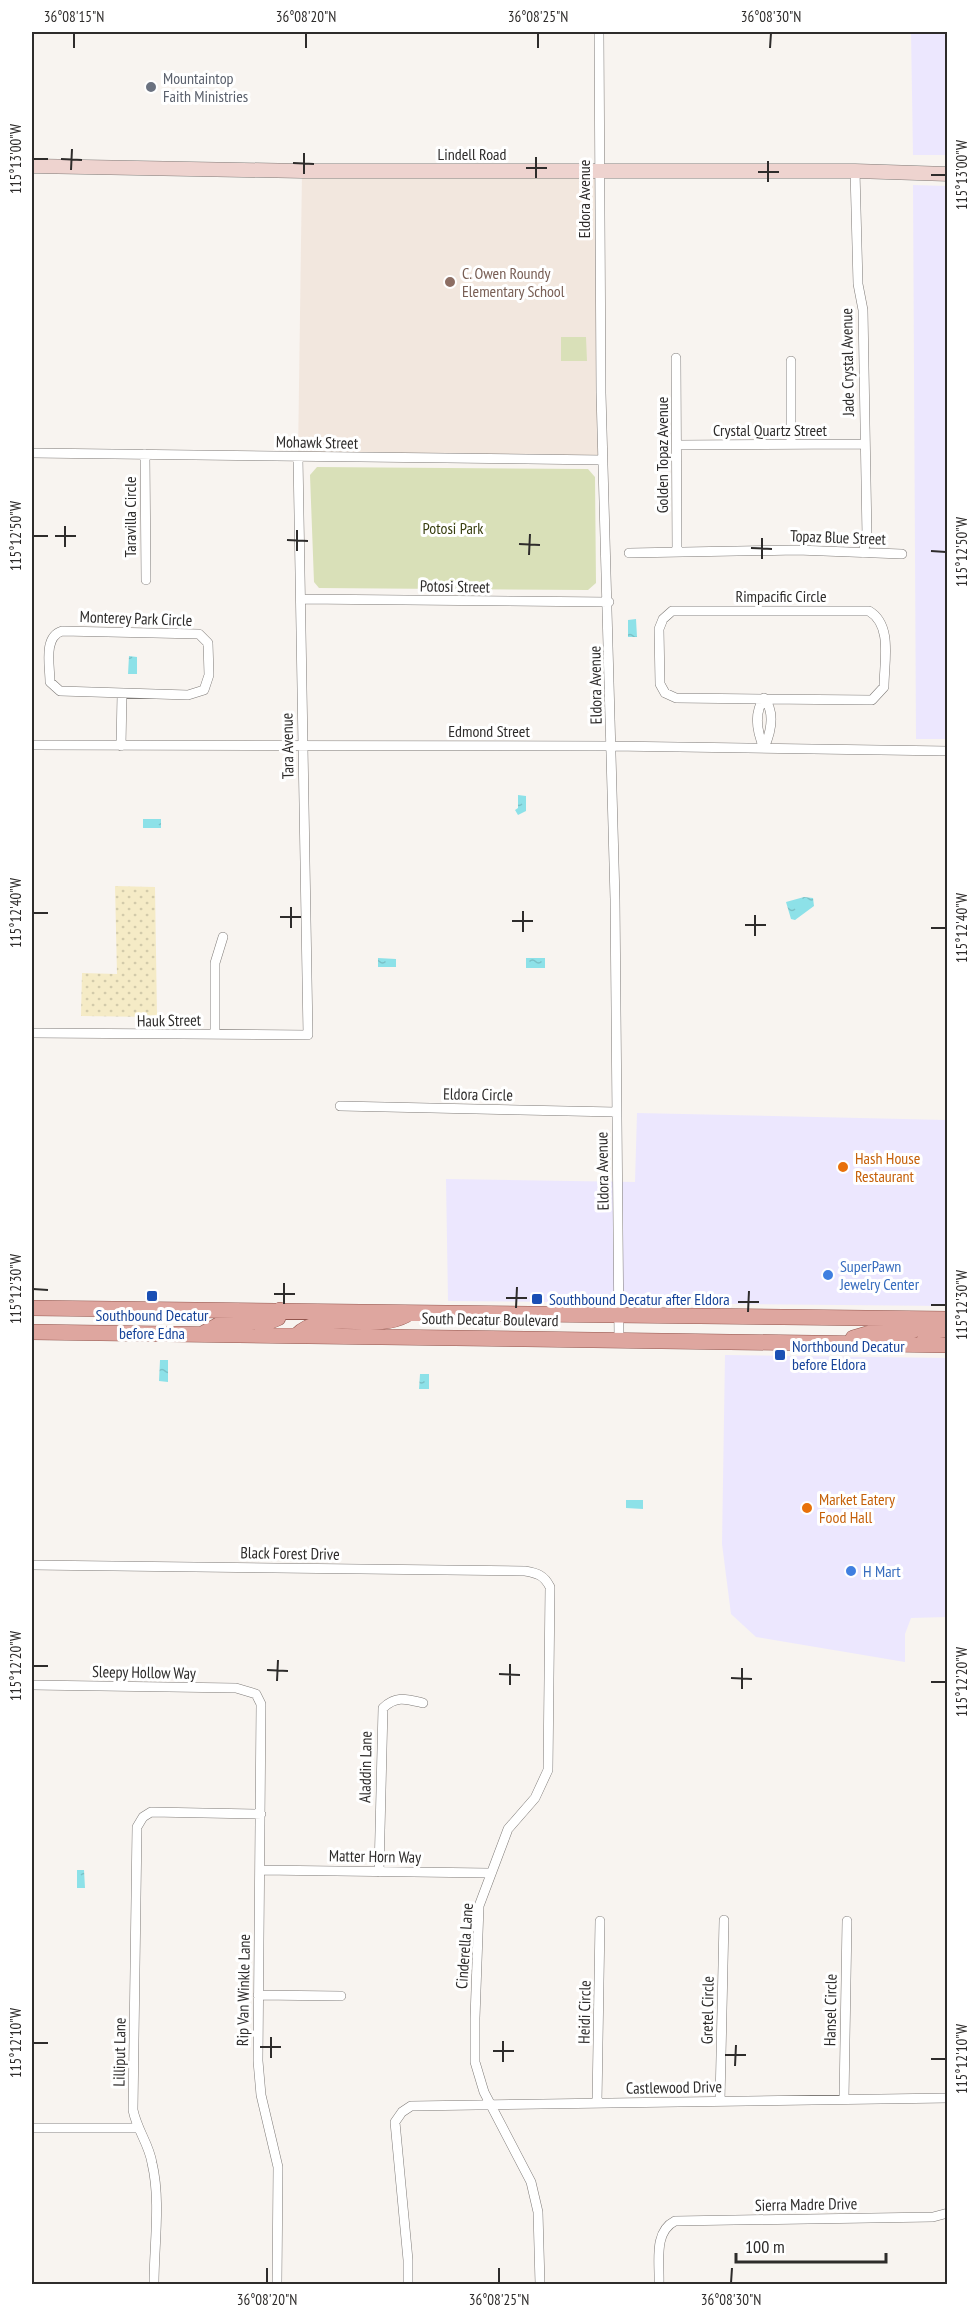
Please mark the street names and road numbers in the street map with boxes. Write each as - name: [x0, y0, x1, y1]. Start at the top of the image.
- street label: Lindell Road: [438, 144, 506, 164]
- street label: Eldora Avenue: [574, 160, 594, 238]
- street label: Jade Crystal Avenue: [836, 308, 858, 417]
- street label: Golden Topaz Avenue: [652, 397, 672, 513]
- street label: Crystal Quartz Street: [713, 420, 828, 440]
- street label: Mohawk Street: [276, 431, 359, 453]
- street label: Taravilla Circle: [120, 476, 140, 558]
- street label: Topaz Blue Street: [790, 525, 887, 549]
- street label: Potosi Street: [420, 575, 491, 597]
- street label: Rimpacific Circle: [735, 586, 827, 606]
- street label: Monterey Park Circle: [79, 606, 193, 630]
- street label: Eldora Avenue: [584, 646, 606, 724]
- street label: Tara Avenue: [276, 713, 298, 779]
- street label: Edmond Street: [448, 721, 530, 741]
- street label: Hauk Street: [137, 1009, 202, 1031]
- street label: Eldora Circle: [443, 1083, 513, 1105]
- street label: Eldora Avenue: [591, 1132, 613, 1210]
- street label: South Decatur Boulevard: [421, 1308, 559, 1330]
- street label: Black Forest Drive: [240, 1542, 340, 1564]
- street label: Sleepy Hollow Way: [92, 1661, 196, 1683]
- street label: Aladdin Lane: [354, 1731, 376, 1803]
- street label: Matter Horn Way: [329, 1845, 421, 1867]
- street label: Cinderella Lane: [451, 1902, 477, 1990]
- street label: Rip Van Winkle Lane: [232, 1934, 254, 2046]
- street label: Hansel Circle: [819, 1974, 841, 2046]
- street label: Gretel Circle: [696, 1976, 718, 2044]
- street label: Heidi Circle: [573, 1980, 595, 2044]
- street label: Lilliput Lane: [108, 2017, 130, 2087]
- street label: Castlewood Drive: [626, 2076, 722, 2098]
- street label: Sierra Madre Drive: [755, 2193, 857, 2215]

